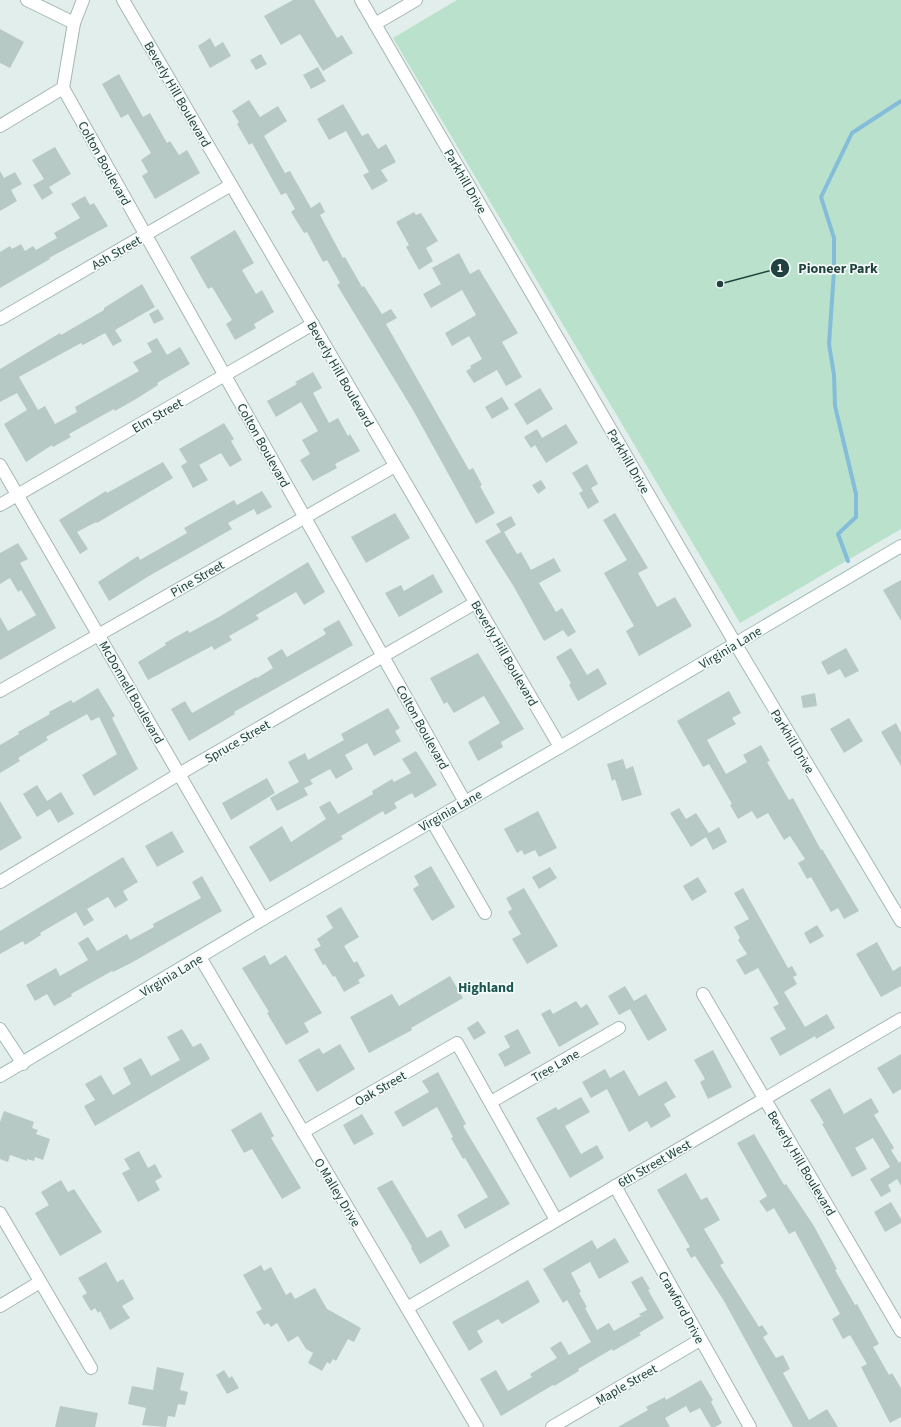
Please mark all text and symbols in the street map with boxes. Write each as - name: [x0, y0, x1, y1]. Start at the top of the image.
- street label: Beverly Hill Boulevard: [139, 38, 215, 151]
- street label: Colton Boulevard: [73, 118, 135, 209]
- street label: Parkhill Drive: [439, 146, 491, 217]
- street label: Ash Street: [88, 231, 145, 274]
- callout: Pioneer Park: [770, 255, 886, 281]
- text: Pioneer Park: [798, 259, 878, 279]
- text: 1: [777, 260, 783, 277]
- street label: Beverly Hill Boulevard: [302, 318, 378, 431]
- street label: Elm Street: [129, 394, 187, 438]
- street label: Colton Boulevard: [232, 400, 294, 491]
- street label: Parkhill Drive: [602, 426, 654, 497]
- street label: Pine Street: [167, 556, 228, 601]
- street label: Beverly Hill Boulevard: [466, 597, 542, 710]
- street label: Virginia Lane: [696, 622, 765, 674]
- street label: McDonnell Boulevard: [94, 638, 168, 747]
- street label: Colton Boulevard: [391, 682, 453, 773]
- street label: Parkhill Drive: [766, 706, 818, 777]
- street label: Spruce Street: [201, 716, 274, 768]
- street label: Virginia Lane: [416, 786, 485, 836]
- street label: Virginia Lane: [137, 950, 206, 1002]
- district label: Highland: [458, 978, 514, 998]
- street label: Tree Lane: [528, 1045, 583, 1087]
- street label: Oak Street: [351, 1067, 410, 1111]
- street label: Beverly Hill Boulevard: [763, 1108, 840, 1219]
- street label: 6th Street West: [615, 1135, 695, 1192]
- street label: O Malley Drive: [310, 1155, 365, 1230]
- street label: Crawford Drive: [654, 1268, 709, 1347]
- street label: Maple Street: [592, 1360, 661, 1410]

